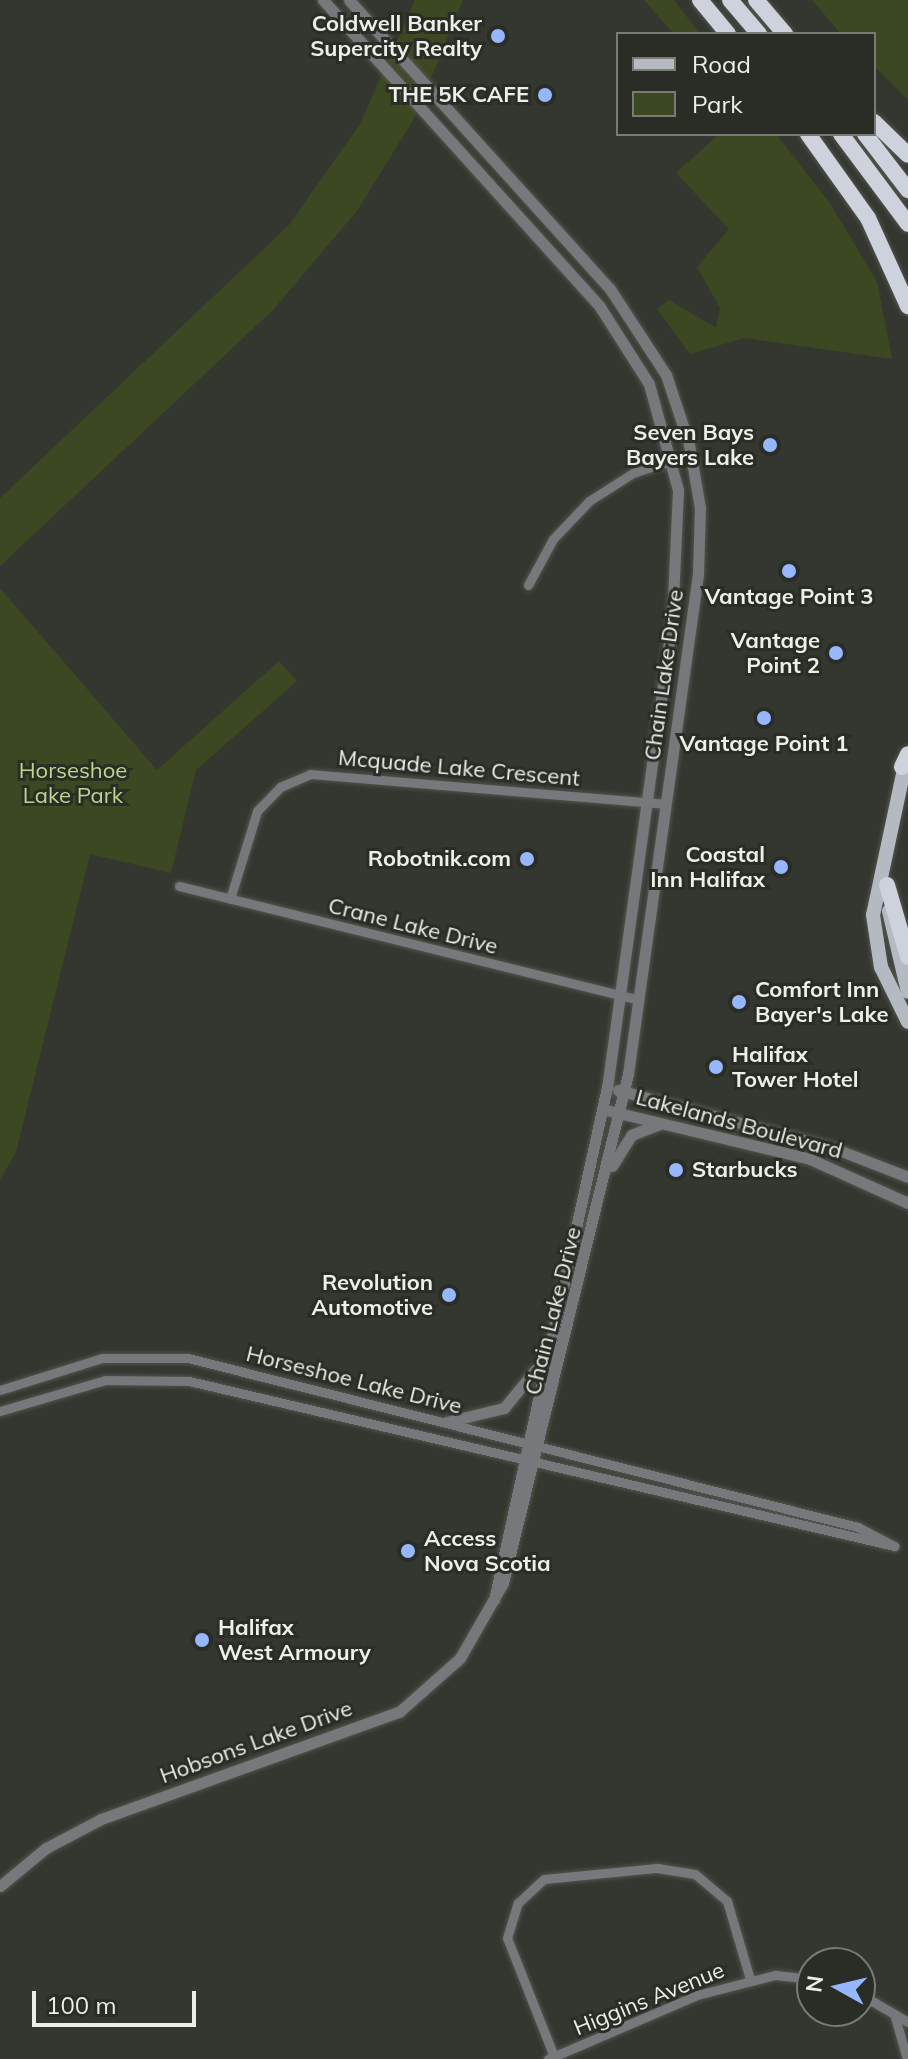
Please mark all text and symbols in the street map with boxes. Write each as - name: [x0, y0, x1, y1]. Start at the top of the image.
- place label: Coldwell Banker Supercity Realty: [310, 10, 482, 62]
- marker: Coldwell Banker Supercity Realty: [489, 27, 507, 45]
- legend: [616, 32, 876, 136]
- text: Road: [692, 49, 751, 79]
- place label: THE 5K CAFE: [388, 82, 529, 108]
- marker: THE 5K CAFE: [536, 86, 554, 104]
- text: Park: [692, 89, 743, 119]
- place label: Seven Bays Bayers Lake: [626, 419, 754, 470]
- marker: Seven Bays Bayers Lake: [761, 436, 779, 454]
- marker: Vantage Point 3: [780, 562, 798, 580]
- place label: Vantage Point 3: [705, 584, 873, 610]
- street label: Chain Lake Drive: [639, 588, 689, 762]
- place label: Vantage Point 2: [731, 627, 820, 678]
- marker: Vantage Point 2: [827, 644, 845, 662]
- marker: Vantage Point 1: [755, 709, 773, 727]
- place label: Vantage Point 1: [680, 731, 848, 757]
- street label: Mcquade Lake Crescent: [337, 744, 581, 792]
- park label: Horseshoe Lake Park: [19, 757, 127, 808]
- place label: Coastal Inn Halifax: [650, 841, 765, 892]
- place label: Robotnik.com: [368, 846, 511, 872]
- marker: Robotnik.com: [518, 850, 536, 868]
- marker: Coastal Inn Halifax: [772, 858, 790, 876]
- street label: Crane Lake Drive: [325, 892, 501, 960]
- place label: Comfort Inn Bayer's Lake: [755, 976, 888, 1028]
- marker: Comfort Inn Bayer's Lake: [730, 993, 748, 1011]
- place label: Halifax Tower Hotel: [732, 1041, 859, 1092]
- marker: Halifax Tower Hotel: [707, 1058, 725, 1076]
- street label: Lakelands Boulevard: [633, 1084, 845, 1164]
- place label: Starbucks: [692, 1157, 798, 1183]
- marker: Starbucks: [667, 1161, 685, 1179]
- street label: Chain Lake Drive: [519, 1224, 587, 1398]
- place label: Revolution Automotive: [312, 1269, 433, 1320]
- marker: Revolution Automotive: [440, 1286, 458, 1304]
- street label: Horseshoe Lake Drive: [243, 1340, 465, 1420]
- place label: Access Nova Scotia: [424, 1525, 551, 1576]
- marker: Access Nova Scotia: [399, 1542, 417, 1560]
- place label: Halifax West Armoury: [218, 1614, 371, 1666]
- marker: Halifax West Armoury: [193, 1631, 211, 1649]
- street label: Hobsons Lake Drive: [156, 1695, 356, 1789]
- north arrow: [796, 1947, 876, 2027]
- street label: Higgins Avenue: [570, 1957, 728, 2041]
- text: N: [799, 1974, 829, 1994]
- scale bar: [36, 1975, 200, 2025]
- text: 100 m: [46, 1990, 117, 2020]

